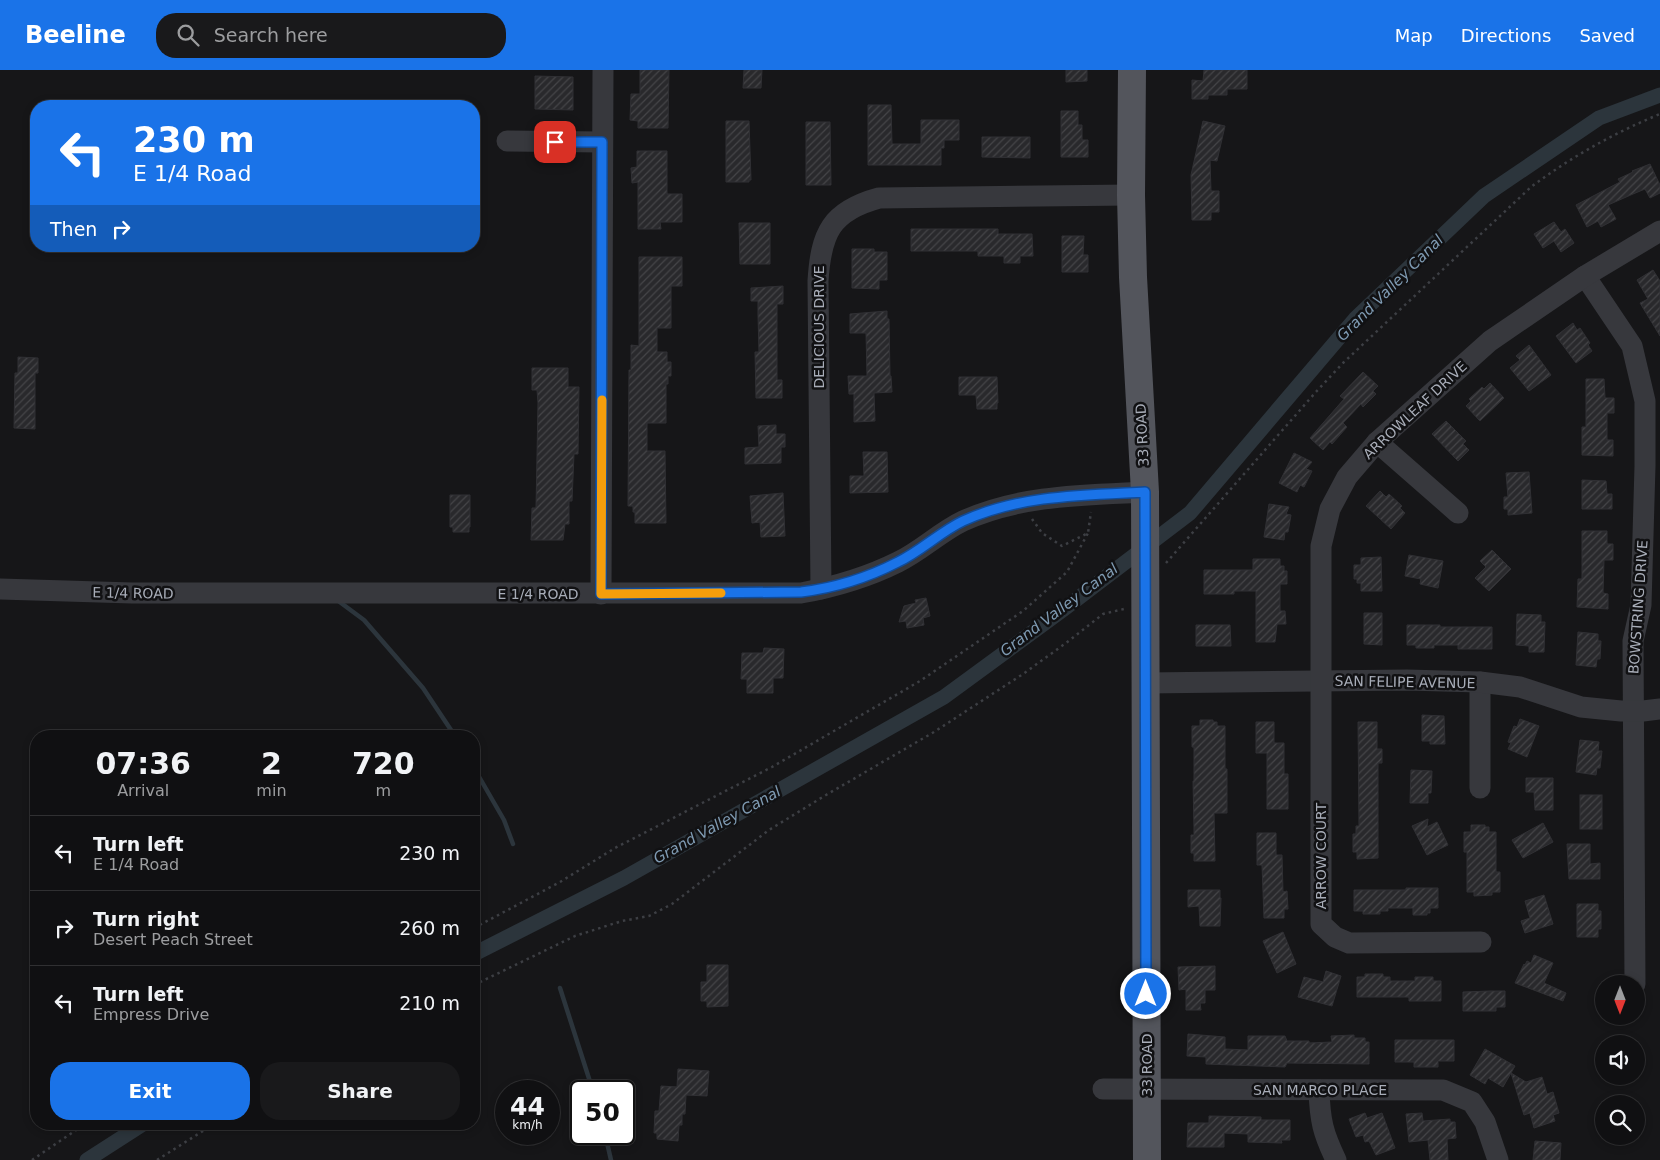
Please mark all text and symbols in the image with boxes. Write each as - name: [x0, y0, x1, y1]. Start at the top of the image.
- search box: [156, 13, 506, 58]
- text: Beeline: [25, 21, 126, 49]
- icon: search: [174, 21, 202, 49]
- text: Search here: [214, 24, 328, 46]
- text: Map: [1395, 25, 1433, 46]
- text: Directions: [1461, 25, 1551, 46]
- text: Saved: [1579, 25, 1635, 46]
- icon: left: [50, 120, 115, 185]
- text: 230 m: [133, 120, 255, 160]
- pin: [534, 121, 576, 163]
- icon: arrive: [541, 128, 569, 156]
- text: E 1/4 Road: [133, 161, 252, 186]
- icon: right: [107, 215, 135, 243]
- text: Then: [50, 218, 97, 240]
- water label: Grand Valley Canal: [1333, 230, 1448, 345]
- street label: DELICIOUS DRIVE: [811, 265, 827, 389]
- street label: ARROWLEAF DRIVE: [1360, 358, 1470, 462]
- street label: 33 ROAD: [1132, 403, 1152, 467]
- street label: BOWSTRING DRIVE: [1625, 539, 1651, 675]
- water label: Grand Valley Canal: [996, 559, 1122, 660]
- street label: E 1/4 ROAD: [92, 584, 174, 602]
- street label: E 1/4 ROAD: [497, 586, 579, 602]
- street label: SAN FELIPE AVENUE: [1334, 673, 1476, 691]
- text: 07:36: [95, 746, 191, 781]
- text: 2: [261, 746, 282, 781]
- text: 720: [352, 746, 415, 781]
- text: Arrival: [117, 781, 169, 800]
- text: min: [256, 781, 287, 800]
- text: m: [375, 781, 391, 800]
- water label: Grand Valley Canal: [650, 782, 785, 868]
- street label: ARROW COURT: [1313, 802, 1329, 909]
- text: Turn left: [93, 833, 184, 855]
- icon: left: [50, 839, 78, 867]
- text: 230 m: [399, 842, 460, 864]
- text: E 1/4 Road: [93, 855, 179, 874]
- text: Turn right: [93, 908, 199, 930]
- icon: right: [50, 914, 78, 942]
- text: 260 m: [399, 917, 460, 939]
- text: Desert Peach Street: [93, 930, 253, 949]
- position arrow: [1119, 967, 1171, 1019]
- north arrow: [1595, 975, 1645, 1025]
- map controls: [1595, 975, 1645, 1145]
- text: Turn left: [93, 983, 184, 1005]
- icon: left: [50, 989, 78, 1017]
- text: 210 m: [399, 992, 460, 1014]
- text: Empress Drive: [93, 1005, 209, 1024]
- street label: 33 ROAD: [1139, 1033, 1155, 1097]
- button: sound: [1595, 1035, 1645, 1085]
- button: Exit: [50, 1062, 250, 1120]
- button: Share: [260, 1062, 460, 1120]
- speed limit sign: 50: [570, 1080, 635, 1145]
- street label: SAN MARCO PLACE: [1253, 1082, 1387, 1098]
- text: 44: [510, 1092, 545, 1121]
- button: search: [1595, 1095, 1645, 1145]
- text: km/h: [512, 1118, 543, 1132]

